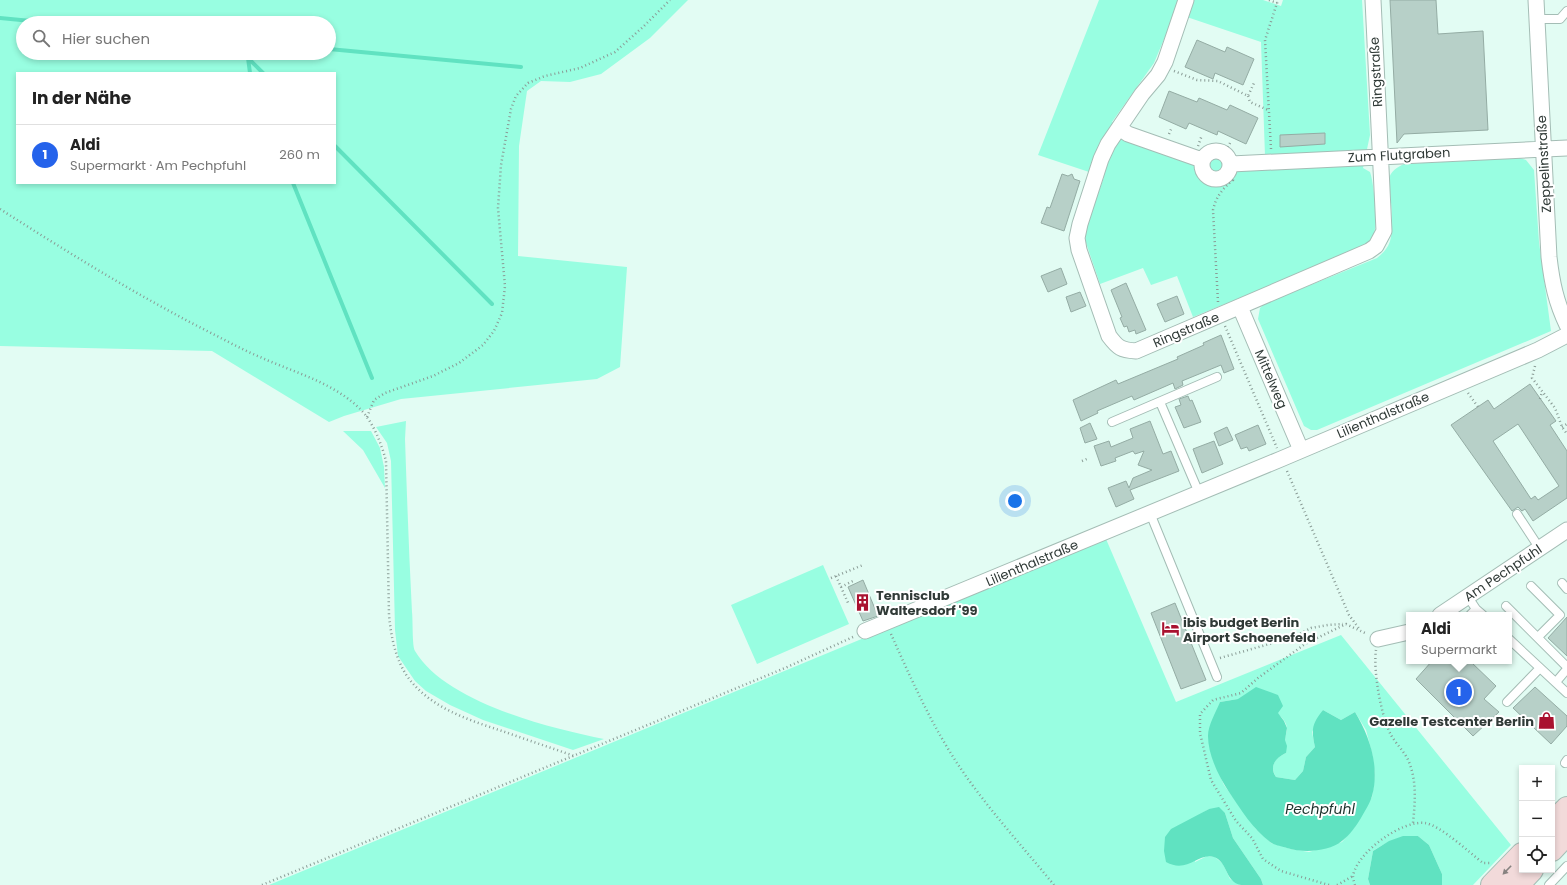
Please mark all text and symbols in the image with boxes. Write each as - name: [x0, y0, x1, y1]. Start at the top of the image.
- search box: [16, 16, 336, 60]
- icon: search: [30, 27, 52, 49]
- text: Hier suchen: [62, 28, 150, 49]
- street label: Ringstraße: [1365, 36, 1387, 108]
- text: In der Nähe: [32, 86, 131, 110]
- street label: Zeppelinstraße: [1532, 115, 1556, 213]
- text: Aldi: [70, 134, 100, 155]
- street label: Zum Flutgraben: [1347, 143, 1451, 167]
- text: 1: [43, 145, 47, 164]
- text: 260 m: [279, 145, 320, 164]
- text: Supermarkt · Am Pechpfuhl: [70, 156, 246, 175]
- street label: Ringstraße: [1150, 308, 1222, 352]
- street label: Mittelweg: [1250, 346, 1292, 412]
- street label: Lilienthalstraße: [1334, 387, 1432, 443]
- your location: [1005, 491, 1025, 511]
- street label: Lilienthalstraße: [983, 535, 1081, 591]
- street label: Am Pechpfuhl: [1460, 540, 1546, 606]
- place label: Tennisclub Waltersdorf '99: [876, 586, 977, 620]
- building icon: Tennisclub Waltersdorf '99: [853, 592, 873, 612]
- popup: [1406, 612, 1512, 664]
- place label: ibis budget Berlin Airport Schoenefeld: [1183, 613, 1316, 647]
- text: Aldi: [1421, 618, 1451, 639]
- hotel icon: ibis budget Berlin Airport Schoenefeld: [1160, 619, 1180, 639]
- text: Supermarkt: [1421, 640, 1497, 659]
- pin: 1: [1446, 677, 1472, 707]
- shop icon: Gazelle Testcenter Berlin: [1537, 711, 1557, 731]
- place label: Gazelle Testcenter Berlin: [1369, 712, 1534, 731]
- map controls: [1519, 765, 1555, 873]
- button: +: [1519, 765, 1555, 801]
- water label: Pechpfuhl: [1285, 799, 1355, 819]
- button: −: [1519, 801, 1555, 837]
- button: locate: [1519, 837, 1555, 873]
- one-way arrow: [1502, 865, 1512, 875]

